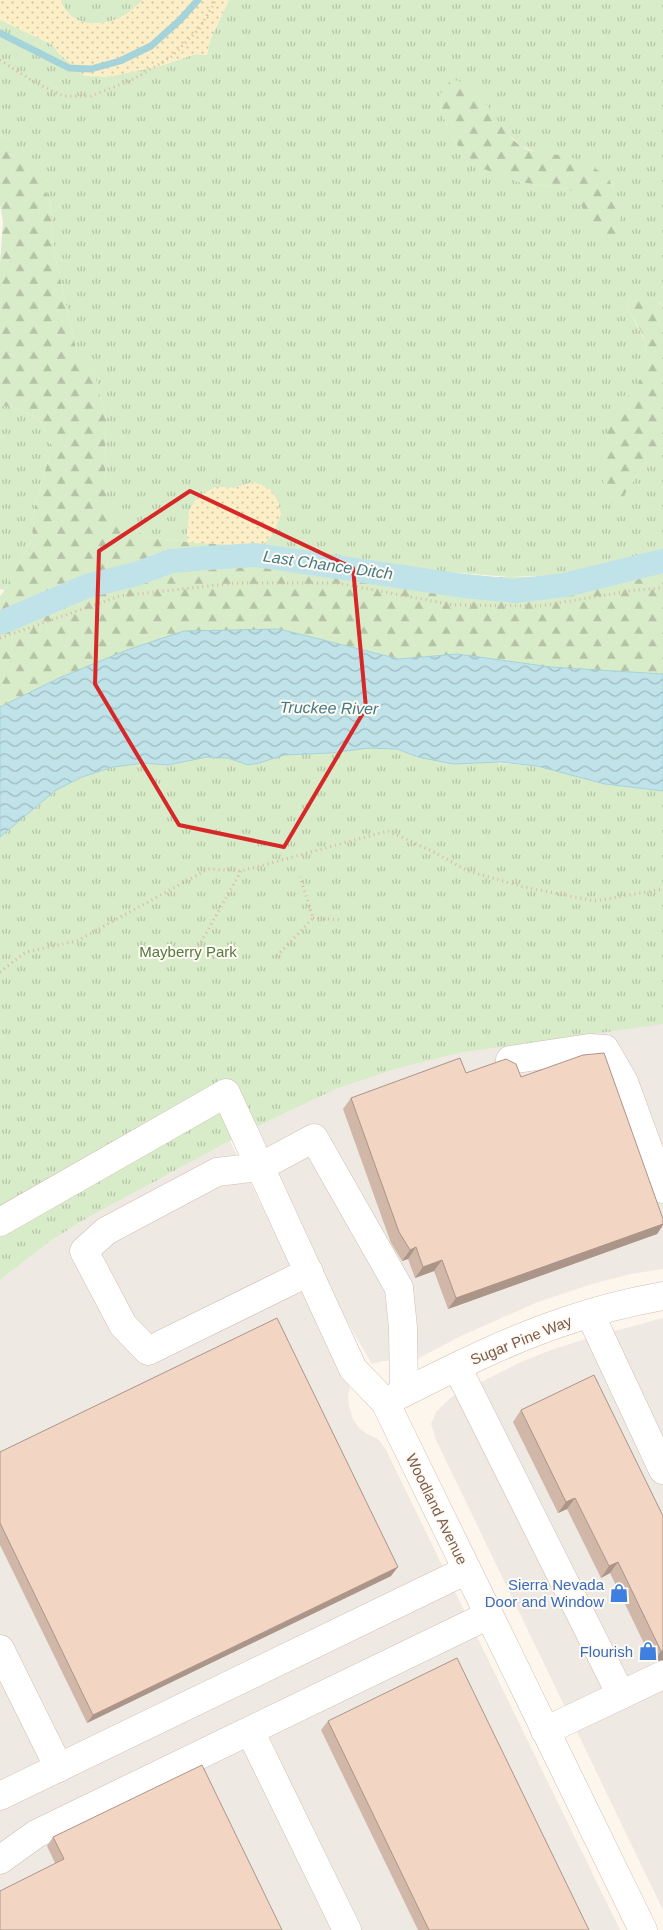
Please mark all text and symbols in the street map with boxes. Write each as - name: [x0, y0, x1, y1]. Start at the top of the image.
- water label: Last Chance Ditch: [262, 547, 394, 583]
- water label: Truckee River: [280, 699, 379, 717]
- park label: Mayberry Park: [139, 943, 237, 960]
- street label: Sugar Pine Way: [468, 1312, 575, 1368]
- street label: Woodland Avenue: [403, 1451, 471, 1567]
- place label: Sierra Nevada Door and Window: [485, 1576, 605, 1610]
- shop icon: Sierra Nevada Door and Window: [608, 1582, 630, 1604]
- shop icon: Flourish: [637, 1640, 659, 1662]
- place label: Flourish: [580, 1643, 633, 1660]

